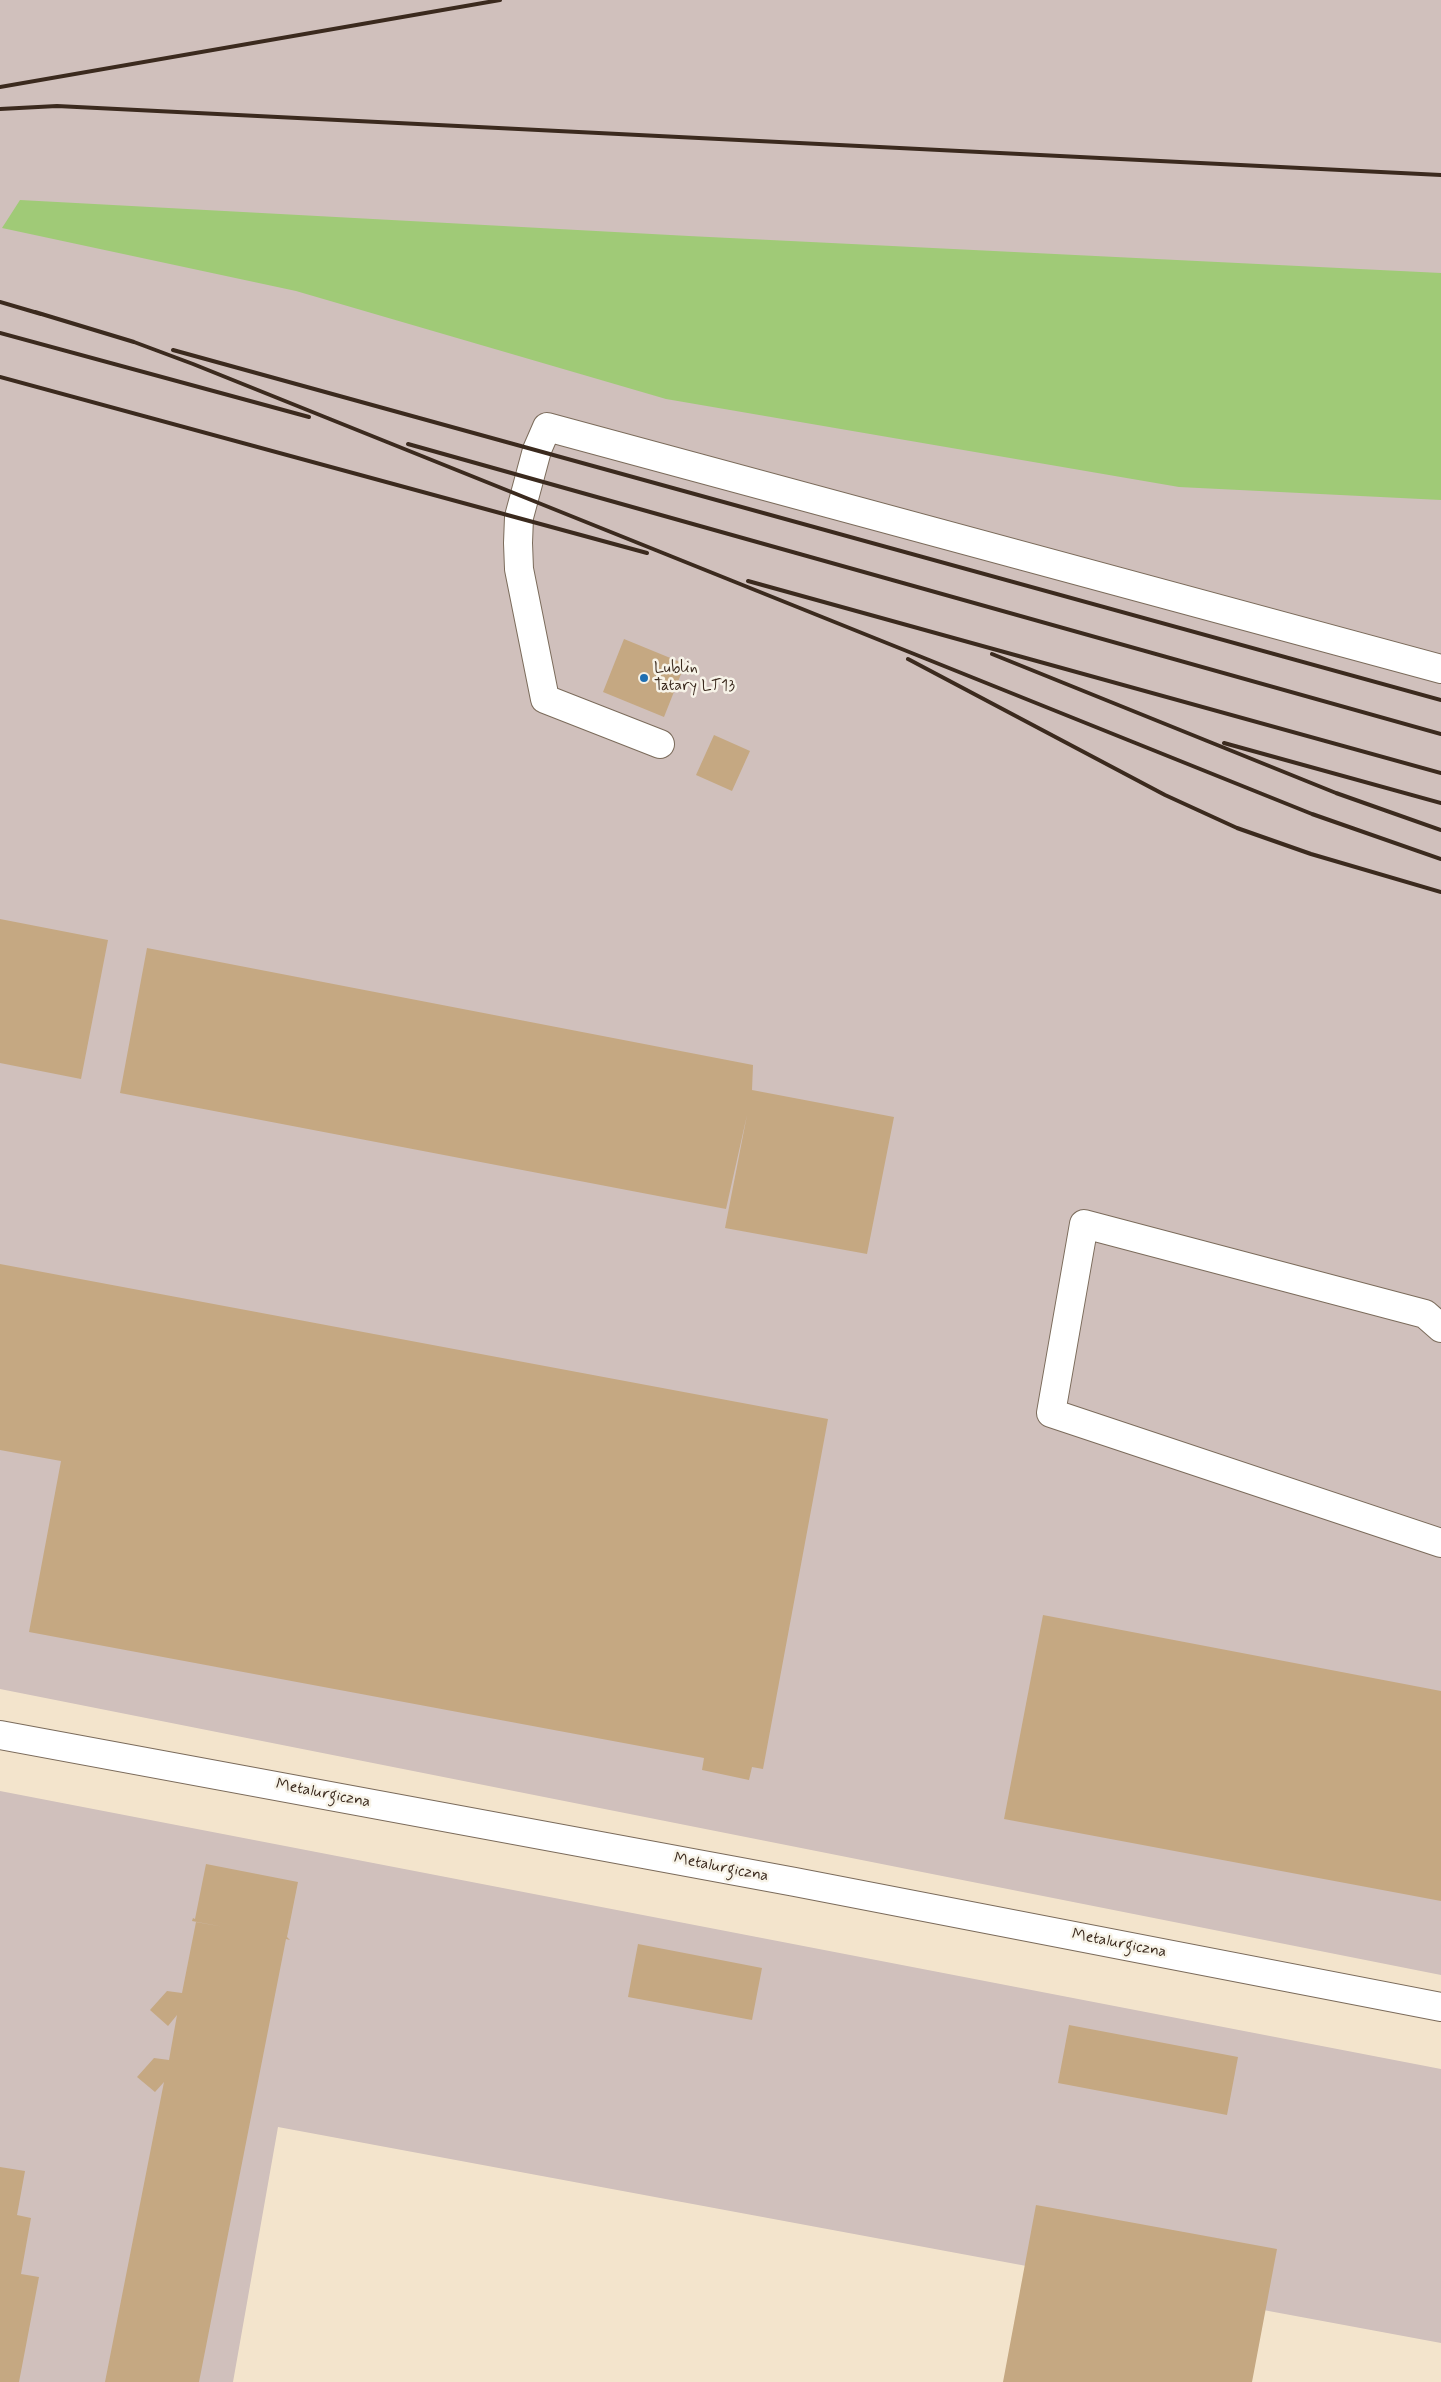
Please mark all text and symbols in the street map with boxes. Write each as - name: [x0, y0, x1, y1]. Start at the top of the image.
- place label: Lublin Tatary LT13: [654, 659, 735, 697]
- marker: Lublin Tatary LT13: [638, 672, 650, 684]
- street label: Metalurgiczna: [274, 1775, 372, 1813]
- street label: Metalurgiczna: [672, 1849, 770, 1887]
- street label: Metalurgiczna: [1070, 1925, 1168, 1963]

